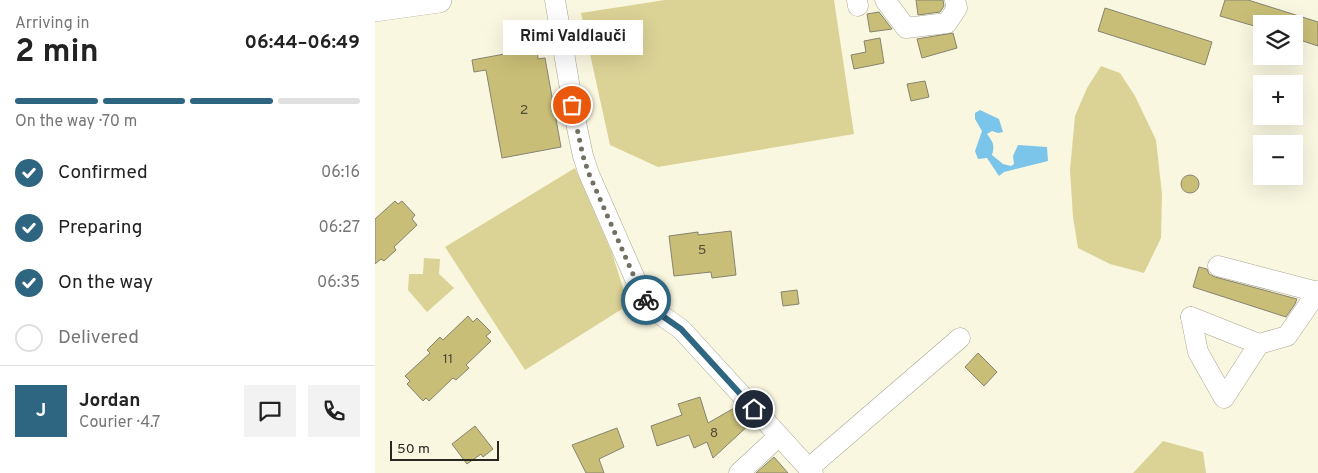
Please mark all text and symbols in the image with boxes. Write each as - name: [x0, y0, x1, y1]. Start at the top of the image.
- text: Arriving in: [15, 14, 90, 34]
- map controls: [1253, 15, 1303, 185]
- button: layers: [1253, 15, 1303, 65]
- callout: Rimi Valdlauči: [502, 20, 642, 55]
- text: Rimi Valdlauči: [520, 27, 626, 47]
- text: 06:44–06:49: [245, 31, 360, 55]
- text: 2 min: [15, 33, 99, 73]
- button: +: [1253, 75, 1303, 125]
- pin: [551, 84, 593, 126]
- icon: bag: [558, 91, 586, 119]
- house number: 2: [520, 102, 528, 119]
- text: On the way · 70 m: [15, 112, 137, 132]
- button: −: [1253, 135, 1303, 185]
- icon: check: [15, 159, 43, 187]
- text: Confirmed: [58, 161, 148, 185]
- text: 06:16: [321, 163, 360, 183]
- icon: check: [15, 214, 43, 242]
- text: Preparing: [58, 216, 142, 240]
- text: 06:27: [319, 218, 360, 238]
- house number: 5: [698, 242, 706, 259]
- icon: check: [15, 269, 43, 297]
- text: On the way: [58, 271, 153, 295]
- text: 06:35: [317, 273, 360, 293]
- courier: [621, 275, 671, 325]
- icon: bike: [632, 286, 660, 314]
- text: Delivered: [58, 326, 139, 350]
- house number: 11: [443, 351, 453, 368]
- button: chat: [244, 385, 296, 437]
- button: phone: [308, 385, 360, 437]
- pin: [733, 388, 775, 430]
- text: Jordan: [79, 389, 141, 413]
- icon: home: [740, 395, 768, 423]
- text: J: [36, 399, 46, 423]
- text: Courier · 4.7: [79, 413, 160, 433]
- house number: 8: [710, 425, 718, 442]
- scale bar: [390, 438, 499, 461]
- text: 50 m: [397, 441, 430, 458]

